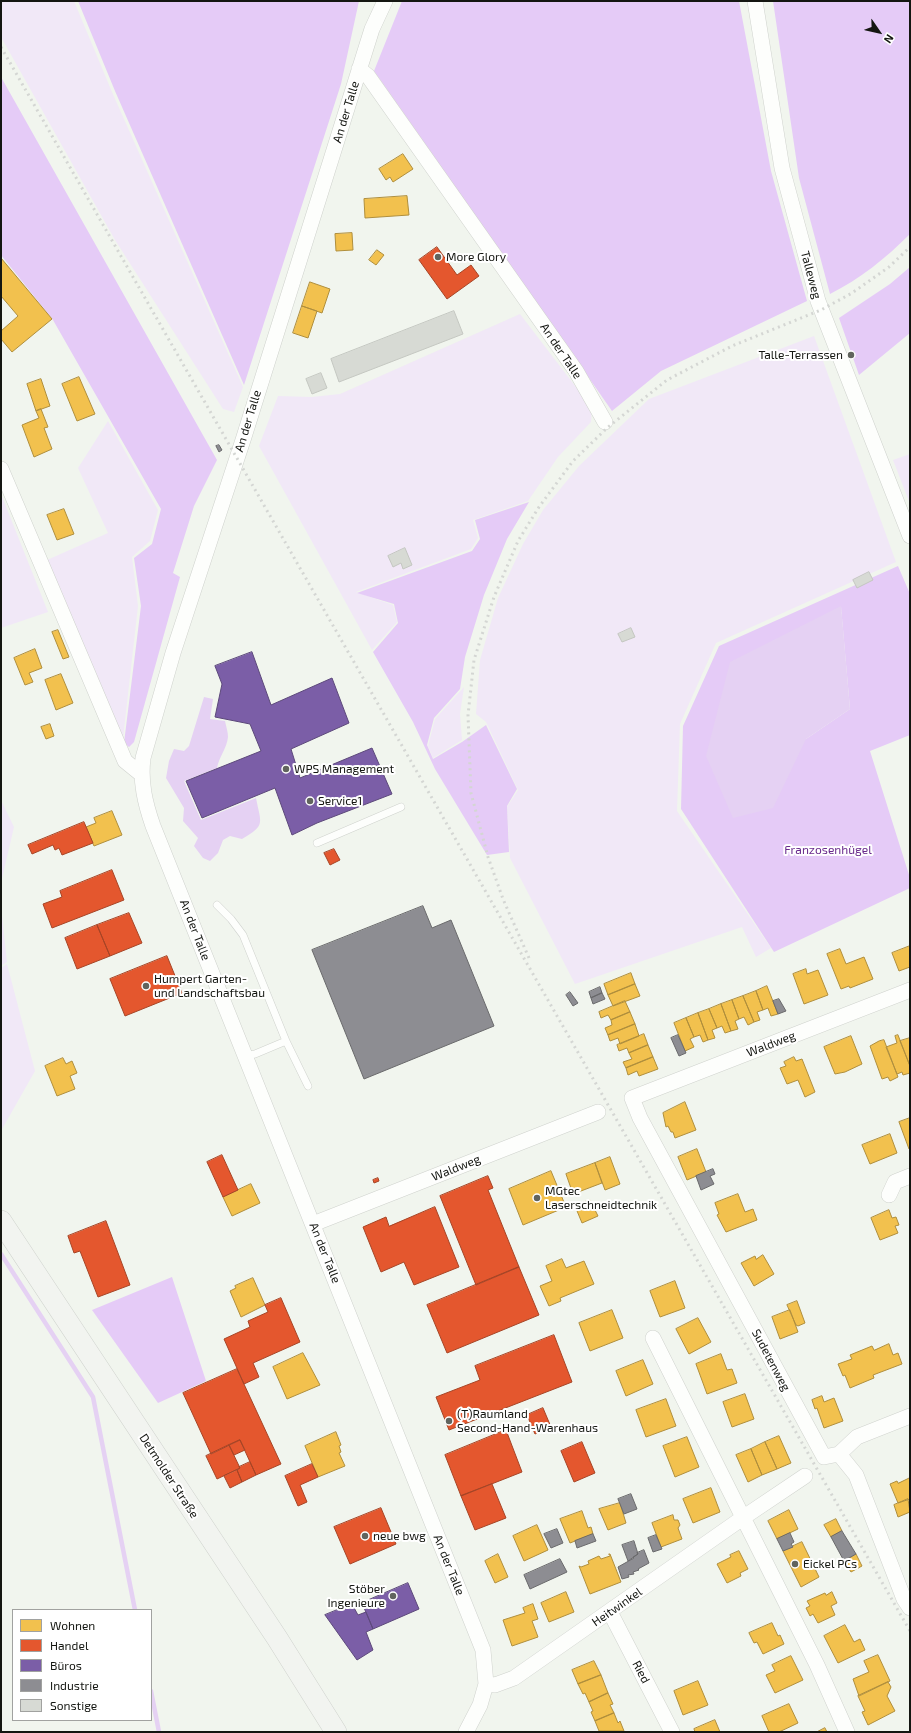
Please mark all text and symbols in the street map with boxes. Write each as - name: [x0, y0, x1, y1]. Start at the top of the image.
- north arrow: [859, 12, 899, 52]
- text: N: [882, 32, 897, 46]
- street label: An der Talle: [330, 79, 362, 145]
- street label: Talleweg: [798, 249, 824, 301]
- place label: More Glory: [446, 250, 506, 264]
- marker: More Glory: [433, 252, 443, 262]
- street label: An der Talle: [537, 320, 585, 382]
- place label: Talle-Terrassen: [758, 348, 843, 362]
- marker: Talle-Terrassen: [846, 350, 856, 360]
- street label: An der Talle: [232, 388, 264, 454]
- place label: WPS Management: [294, 762, 394, 776]
- marker: WPS Management: [281, 764, 291, 774]
- place label: Service1: [318, 794, 362, 808]
- marker: Service1: [305, 796, 315, 806]
- park label: Franzosenhügel: [784, 843, 872, 857]
- street label: An der Talle: [177, 898, 213, 962]
- place label: Humpert Garten- und Landschaftsbau: [154, 972, 265, 1000]
- marker: Humpert Garten- und Landschaftsbau: [141, 981, 151, 991]
- street label: Waldweg: [744, 1028, 798, 1060]
- street label: Waldweg: [430, 1152, 482, 1184]
- place label: MGtec Laserschneidtechnik: [545, 1184, 657, 1212]
- marker: MGtec Laserschneidtechnik: [532, 1193, 542, 1203]
- street label: An der Talle: [306, 1221, 344, 1285]
- street label: Sudetenweg: [749, 1327, 793, 1393]
- place label: (T)Raumland Second-Hand-Warenhaus: [457, 1407, 598, 1435]
- marker: (T)Raumland Second-Hand-Warenhaus: [444, 1416, 454, 1426]
- street label: Detmolder Straße: [136, 1431, 202, 1521]
- place label: neue bwg: [373, 1529, 426, 1543]
- marker: neue bwg: [360, 1531, 370, 1541]
- street label: An der Talle: [430, 1533, 468, 1597]
- place label: Eickel PCs: [803, 1557, 857, 1571]
- marker: Eickel PCs: [790, 1559, 800, 1569]
- place label: Stöber Ingenieure: [327, 1582, 385, 1610]
- street label: Heitwinkel: [589, 1585, 645, 1629]
- marker: Stöber Ingenieure: [388, 1591, 398, 1601]
- legend: [12, 1609, 152, 1721]
- text: Wohnen: [50, 1618, 95, 1632]
- text: Handel: [50, 1638, 88, 1652]
- text: Büros: [50, 1658, 82, 1672]
- street label: Ried: [629, 1658, 653, 1686]
- text: Industrie: [50, 1678, 99, 1692]
- text: Sonstige: [50, 1698, 97, 1712]

